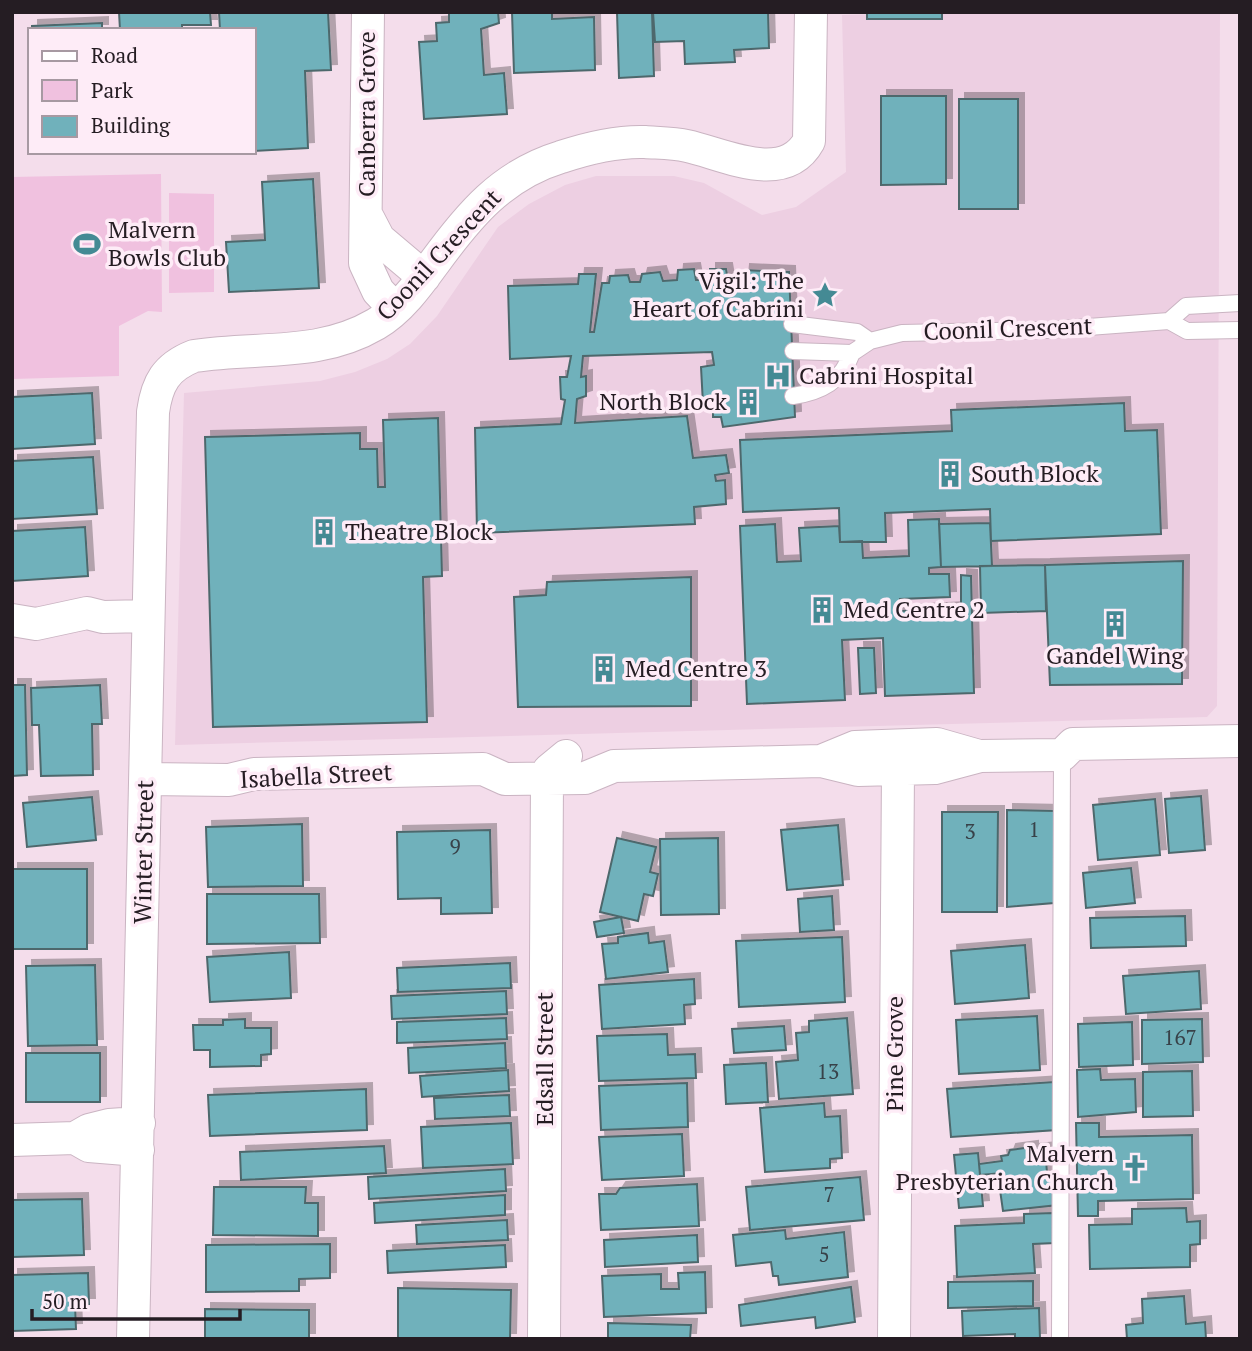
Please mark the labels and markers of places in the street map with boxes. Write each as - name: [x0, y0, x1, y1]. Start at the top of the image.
- place label: Malvern Bowls Club: [108, 213, 226, 273]
- sports icon: Malvern Bowls Club: [72, 229, 102, 259]
- place label: Vigil: The Heart of Cabrini: [632, 264, 804, 324]
- place icon: Vigil: The Heart of Cabrini: [810, 280, 840, 310]
- place label: Cabrini Hospital: [799, 359, 974, 391]
- hospital icon: Cabrini Hospital: [763, 361, 793, 391]
- place label: North Block: [599, 385, 728, 417]
- building icon: North Block: [733, 387, 763, 417]
- place label: South Block: [971, 457, 1099, 489]
- building icon: South Block: [935, 459, 965, 489]
- place label: Theatre Block: [345, 515, 494, 547]
- building icon: Theatre Block: [309, 517, 339, 547]
- place label: Med Centre 2: [843, 593, 985, 625]
- building icon: Med Centre 2: [807, 595, 837, 625]
- building icon: Gandel Wing: [1100, 609, 1130, 639]
- place label: Gandel Wing: [1046, 639, 1184, 671]
- place label: Med Centre 3: [625, 652, 767, 684]
- building icon: Med Centre 3: [589, 654, 619, 684]
- place label: Malvern Presbyterian Church: [896, 1137, 1114, 1197]
- church icon: Malvern Presbyterian Church: [1120, 1153, 1150, 1183]

